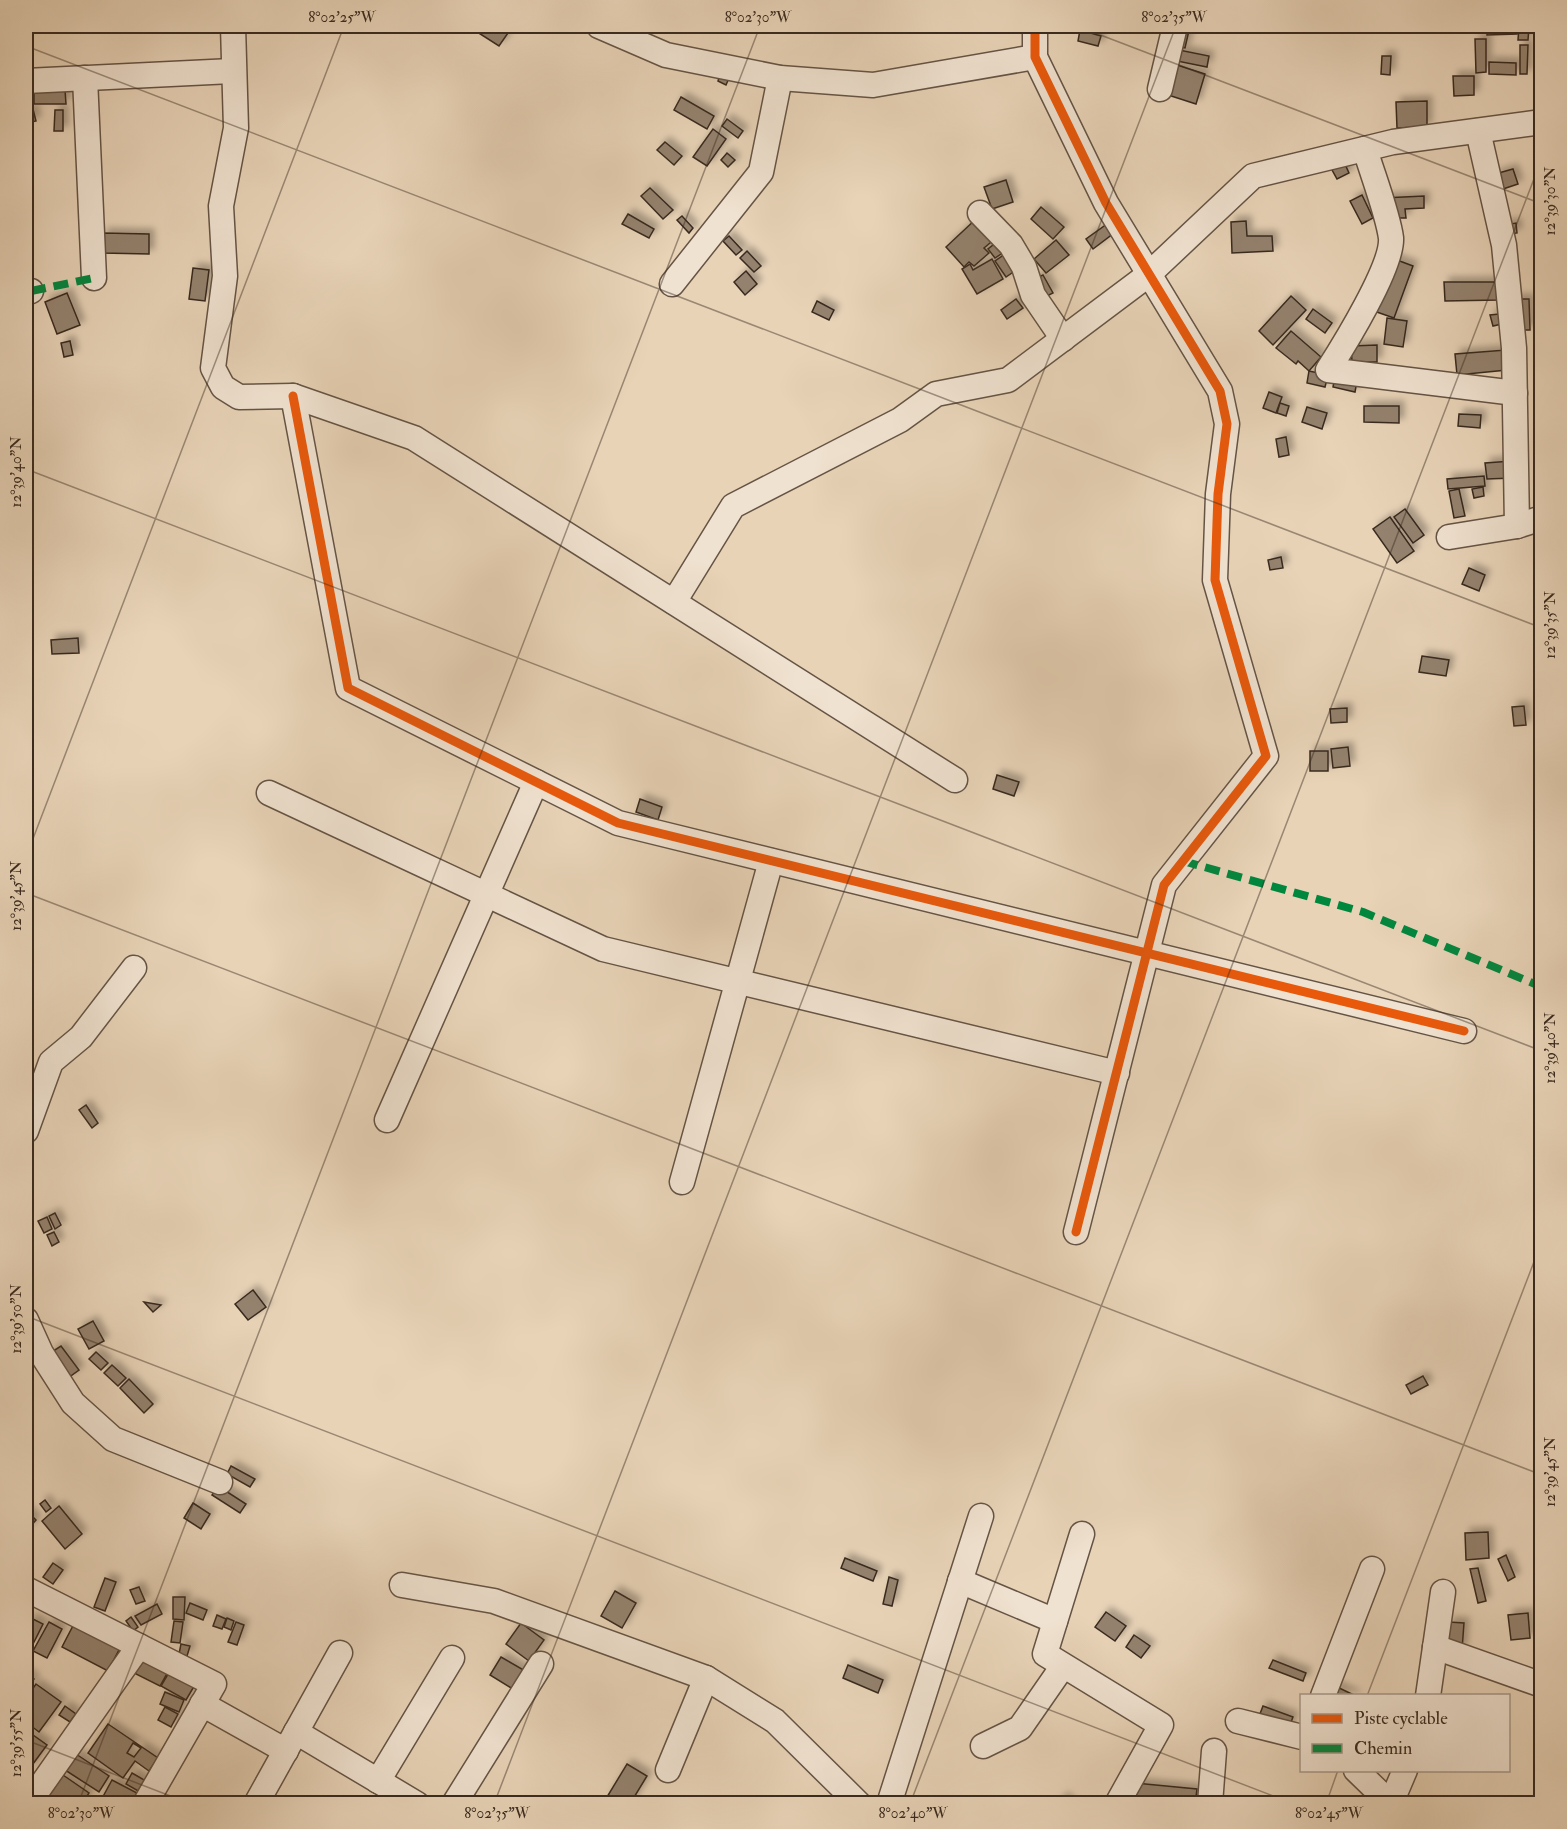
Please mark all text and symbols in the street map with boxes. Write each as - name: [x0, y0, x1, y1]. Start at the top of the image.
- text: 8°02'25"W: [308, 8, 376, 27]
- text: 8°02'30"W: [725, 8, 792, 27]
- text: 8°02'35"W: [1141, 8, 1208, 27]
- text: 12°39'30"N: [1541, 166, 1560, 235]
- text: 12°39'40"N: [7, 436, 26, 508]
- text: 12°39'35"N: [1541, 591, 1560, 659]
- text: 12°39'45"N: [7, 860, 26, 931]
- text: 12°39'40"N: [1541, 1012, 1560, 1084]
- text: 12°39'50"N: [7, 1284, 26, 1354]
- text: 12°39'45"N: [1541, 1436, 1560, 1507]
- legend: [1300, 1694, 1510, 1772]
- text: Piste cyclable: [1354, 1707, 1448, 1730]
- text: 12°39'55"N: [7, 1708, 26, 1777]
- text: Chemin: [1354, 1737, 1412, 1760]
- text: 8°02'30"W: [48, 1804, 115, 1823]
- text: 8°02'35"W: [464, 1804, 531, 1823]
- text: 8°02'40"W: [878, 1804, 948, 1823]
- text: 8°02'45"W: [1295, 1804, 1364, 1823]

